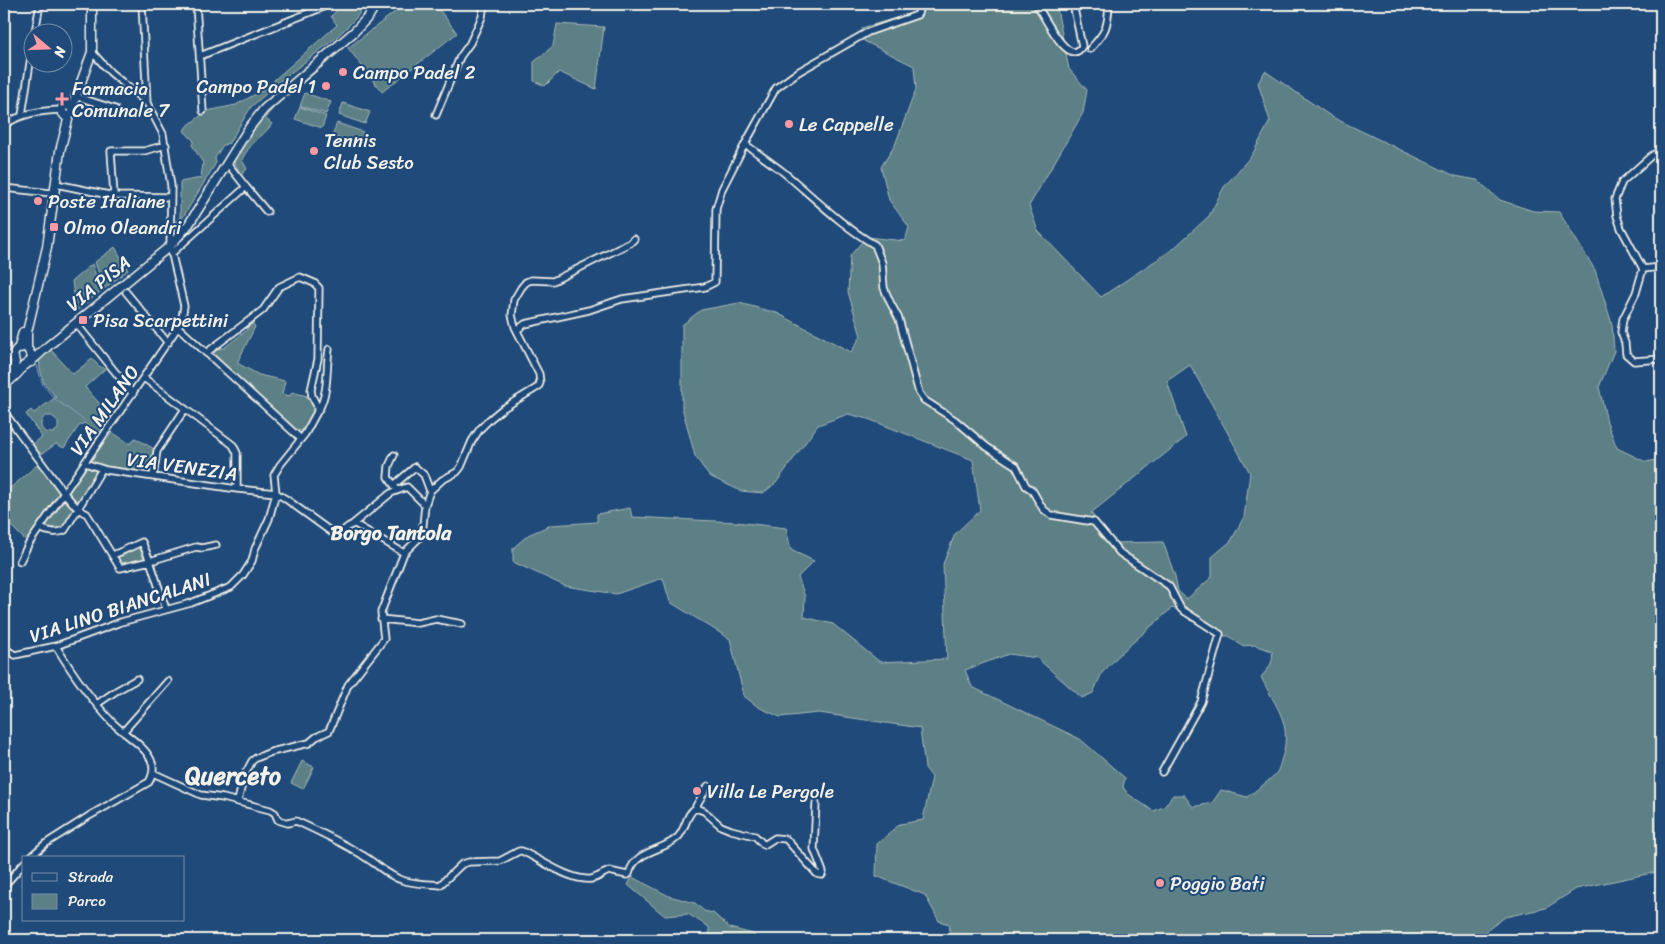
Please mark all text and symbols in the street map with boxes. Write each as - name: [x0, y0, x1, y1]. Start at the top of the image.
- north arrow: [22, 22, 72, 72]
- text: N: [46, 42, 74, 61]
- place label: Campo Padel 2: [353, 56, 475, 89]
- marker: Campo Padel 2: [337, 66, 349, 78]
- place label: Campo Padel 1: [196, 70, 316, 103]
- place label: Farmacia Comunale 7: [72, 72, 170, 127]
- marker: Campo Padel 1: [320, 80, 332, 92]
- marker: Farmacia Comunale 7: [56, 93, 68, 105]
- place label: Le Cappelle: [799, 108, 894, 141]
- marker: Le Cappelle: [783, 118, 795, 130]
- place label: Tennis Club Sesto: [324, 124, 414, 179]
- marker: Tennis Club Sesto: [308, 145, 320, 157]
- place label: Poste Italiane: [48, 185, 165, 218]
- marker: Poste Italiane: [32, 195, 44, 207]
- place label: Olmo Oleandri: [64, 211, 182, 244]
- marker: Olmo Oleandri: [48, 221, 60, 233]
- street label: VIA PISA: [59, 247, 138, 320]
- place label: Pisa Scarpettini: [93, 304, 229, 337]
- marker: Pisa Scarpettini: [77, 314, 89, 326]
- street label: VIA MILANO: [61, 358, 148, 463]
- street label: VIA VENEZIA: [125, 442, 239, 491]
- district label: Borgo Tantola: [331, 516, 452, 551]
- street label: VIA LINO BIANCALANI: [25, 563, 215, 652]
- district label: Querceto: [185, 755, 282, 797]
- place label: Villa Le Pergole: [707, 775, 834, 808]
- marker: Villa Le Pergole: [691, 785, 703, 797]
- legend: [22, 856, 185, 922]
- text: Strada: [68, 864, 114, 890]
- place label: Poggio Bati: [1170, 867, 1265, 900]
- marker: Poggio Bati: [1154, 877, 1166, 889]
- text: Parco: [68, 888, 106, 914]

